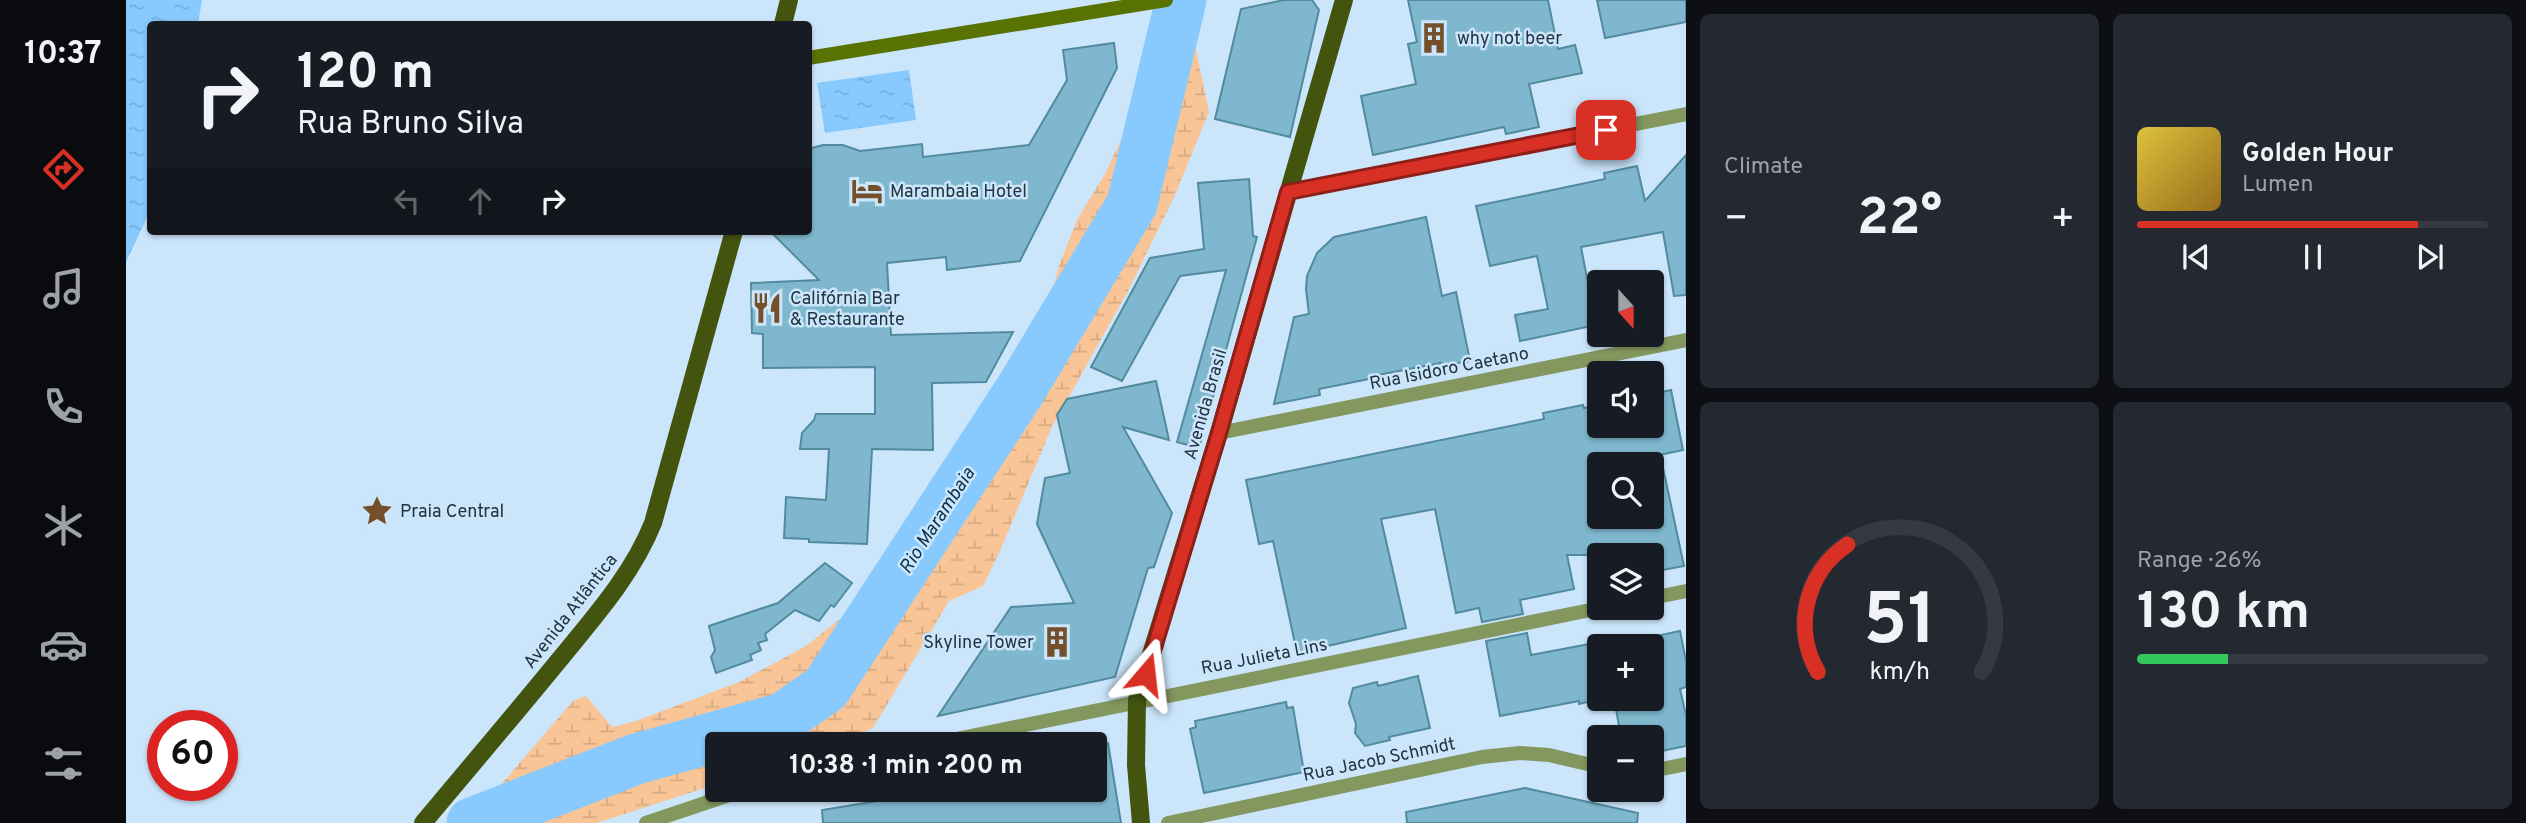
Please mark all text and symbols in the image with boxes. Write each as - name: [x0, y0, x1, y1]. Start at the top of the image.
- building icon: why not beer: [1417, 21, 1451, 55]
- place label: why not beer: [1457, 28, 1562, 51]
- text: 10:37: [24, 35, 102, 75]
- text: 120 m: [297, 44, 434, 106]
- icon: right: [182, 49, 273, 140]
- pin: [1576, 100, 1636, 160]
- text: Rua Bruno Silva: [297, 105, 524, 145]
- icon: arrive: [1587, 111, 1625, 149]
- text: Golden Hour: [2242, 138, 2393, 171]
- icon: directions: [39, 145, 88, 194]
- text: Climate: [1724, 153, 1803, 182]
- text: Lumen: [2242, 171, 2313, 200]
- hotel icon: Marambaia Hotel: [850, 174, 884, 208]
- place label: Marambaia Hotel: [890, 181, 1027, 204]
- icon: left: [388, 182, 426, 220]
- icon: ahead: [461, 182, 499, 220]
- icon: right: [534, 182, 572, 220]
- text: 22°: [1857, 187, 1942, 253]
- text: −: [1724, 196, 1749, 245]
- text: +: [2050, 196, 2075, 245]
- icon: previous: [2177, 238, 2215, 276]
- icon: pause: [2294, 238, 2332, 276]
- icon: next: [2411, 238, 2449, 276]
- icon: music: [39, 264, 88, 313]
- north arrow: [1587, 270, 1664, 346]
- map controls: [1587, 270, 1664, 802]
- place label: Califórnia Bar & Restaurante: [790, 288, 905, 332]
- restaurant icon: Califórnia Bar & Restaurante: [750, 291, 784, 325]
- street label: Rua Isidoro Caetano: [1368, 343, 1531, 396]
- street label: Avenida Brasil: [1180, 346, 1233, 463]
- button: sound: [1587, 361, 1664, 438]
- icon: phone: [39, 382, 88, 431]
- button: search: [1587, 452, 1664, 529]
- water label: Rio Marambaia: [894, 463, 981, 579]
- place icon: Praia Central: [360, 494, 394, 528]
- icon: climate: [39, 501, 88, 550]
- place label: Praia Central: [400, 501, 504, 524]
- button: layers: [1587, 543, 1664, 620]
- text: Range · 26%: [2137, 547, 2262, 576]
- street label: Avenida Atlântica: [519, 550, 623, 674]
- text: 51: [1863, 578, 1936, 670]
- text: 130 km: [2137, 581, 2310, 647]
- icon: car: [39, 620, 88, 669]
- building icon: Skyline Tower: [1040, 625, 1074, 659]
- place label: Skyline Tower: [923, 632, 1034, 655]
- street label: Rua Julieta Lins: [1199, 634, 1329, 681]
- button: +: [1587, 634, 1664, 711]
- position arrow: [1109, 637, 1183, 711]
- text: km/h: [1869, 656, 1930, 688]
- speed limit sign: 60: [147, 710, 238, 801]
- button: −: [1587, 725, 1664, 802]
- street label: Rua Jacob Schmidt: [1301, 733, 1458, 788]
- icon: filters: [39, 739, 88, 788]
- text: 10:38 · 1 min · 200 m: [789, 750, 1023, 783]

